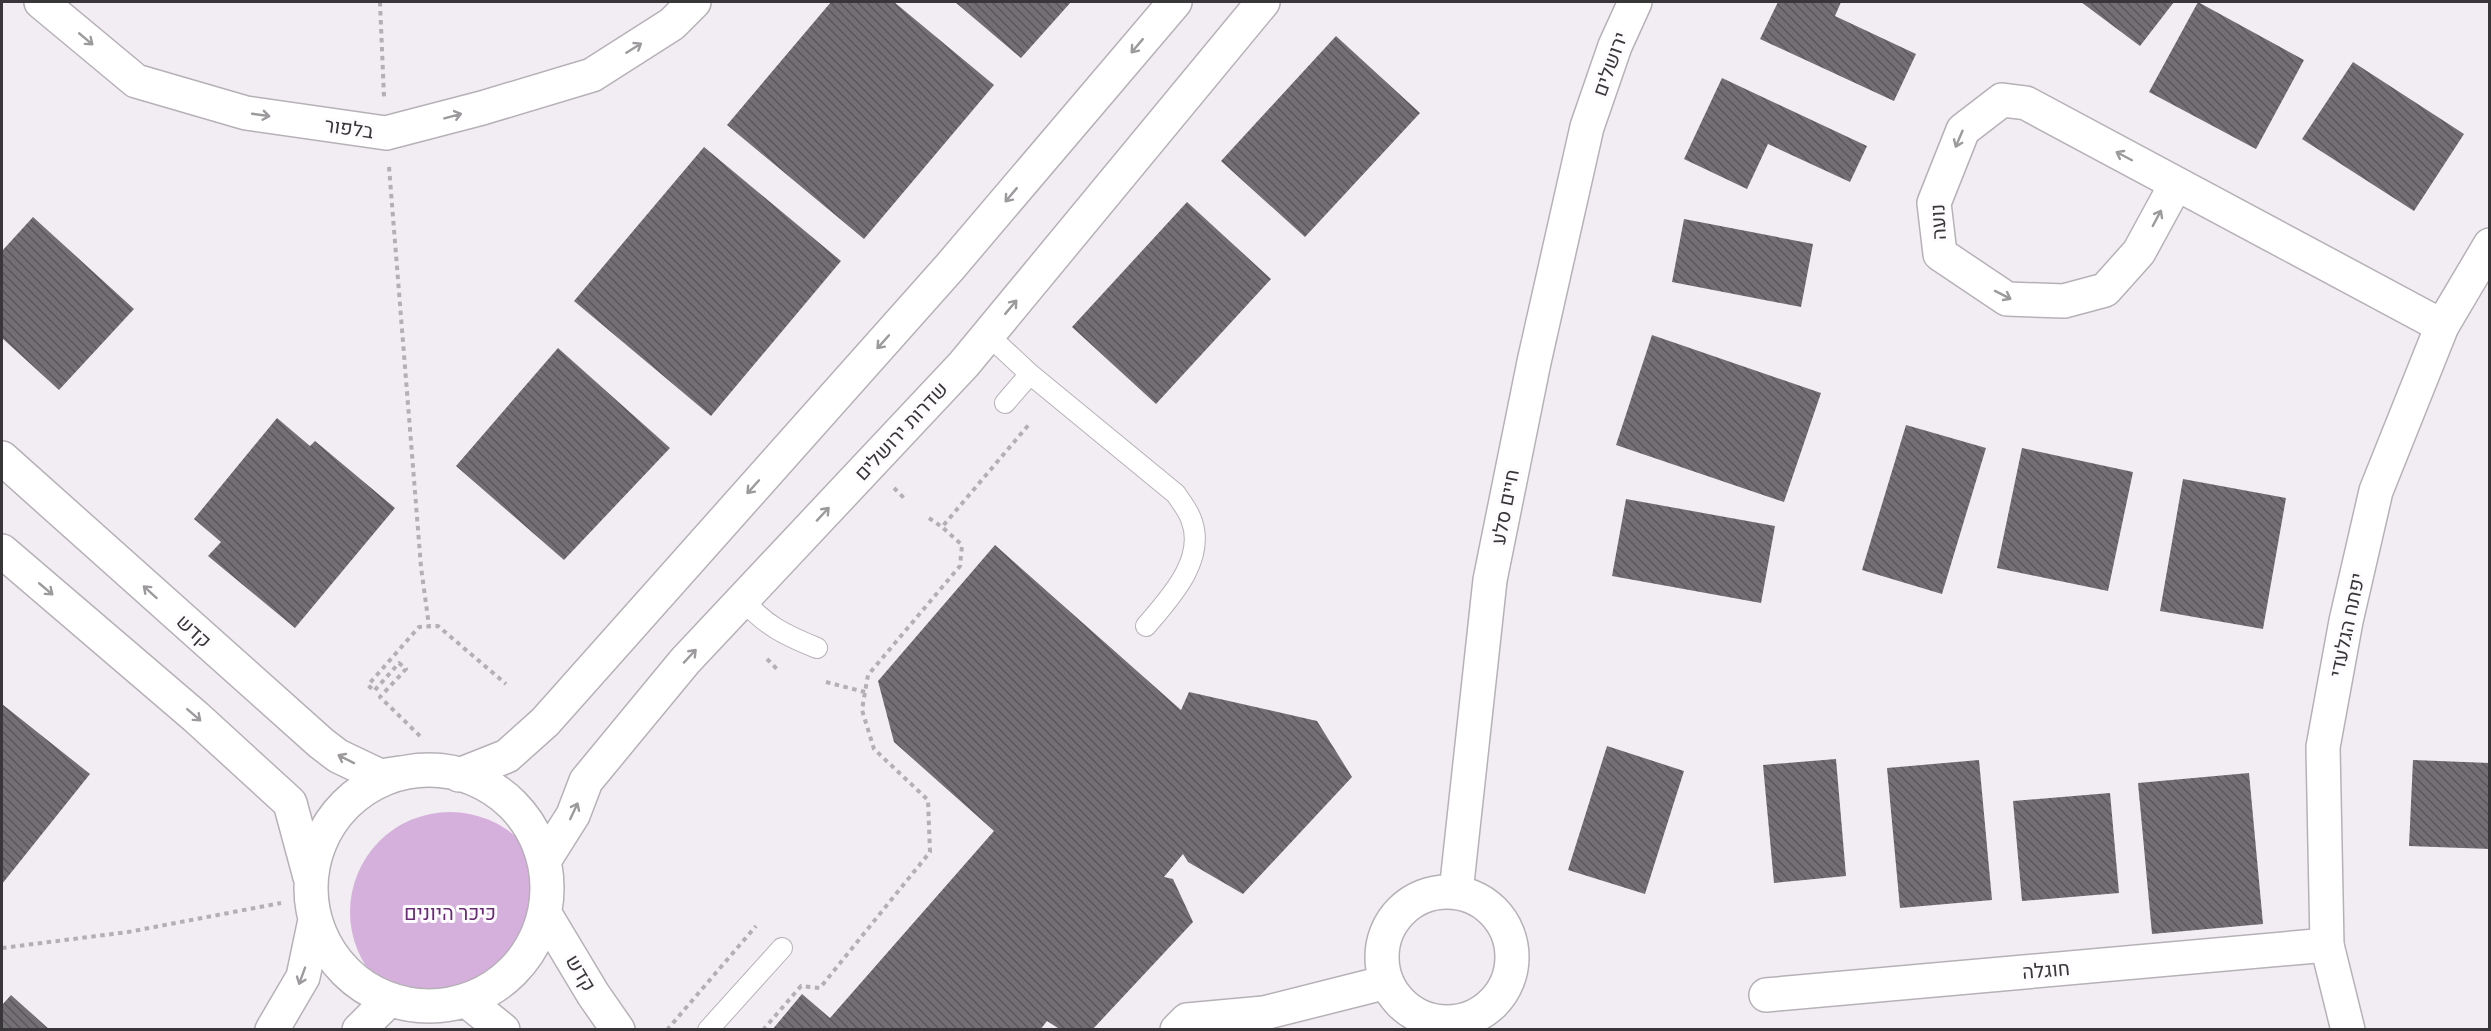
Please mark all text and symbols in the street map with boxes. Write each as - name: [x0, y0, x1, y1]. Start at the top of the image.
- street label: ירושלים: [1587, 29, 1633, 99]
- one-way arrow: [78, 32, 93, 46]
- one-way arrow: [1130, 38, 1144, 53]
- one-way arrow: [625, 42, 642, 54]
- one-way arrow: [251, 110, 270, 121]
- one-way arrow: [443, 110, 462, 121]
- street label: בלפור: [323, 113, 375, 143]
- one-way arrow: [1953, 130, 1964, 148]
- one-way arrow: [2116, 150, 2134, 161]
- one-way arrow: [1004, 187, 1018, 202]
- street label: נועה: [1925, 203, 1951, 241]
- one-way arrow: [2152, 209, 2164, 227]
- one-way arrow: [1994, 289, 2012, 301]
- one-way arrow: [1004, 299, 1017, 315]
- one-way arrow: [876, 334, 890, 349]
- street label: שדרות ירושלים: [849, 377, 953, 485]
- street label: חיים סלע: [1486, 467, 1524, 547]
- one-way arrow: [746, 480, 760, 495]
- one-way arrow: [816, 507, 830, 522]
- street label: יפתח הגלעדי: [2324, 571, 2370, 679]
- one-way arrow: [38, 582, 54, 595]
- one-way arrow: [143, 585, 158, 599]
- street label: קדש: [172, 609, 216, 653]
- one-way arrow: [683, 649, 697, 664]
- one-way arrow: [186, 708, 201, 722]
- one-way arrow: [338, 753, 355, 765]
- one-way arrow: [568, 803, 580, 821]
- park label: כיכר היונים: [404, 901, 496, 925]
- street label: קדש: [561, 950, 601, 996]
- street label: חוגלה: [2021, 956, 2071, 984]
- one-way arrow: [295, 967, 306, 985]

